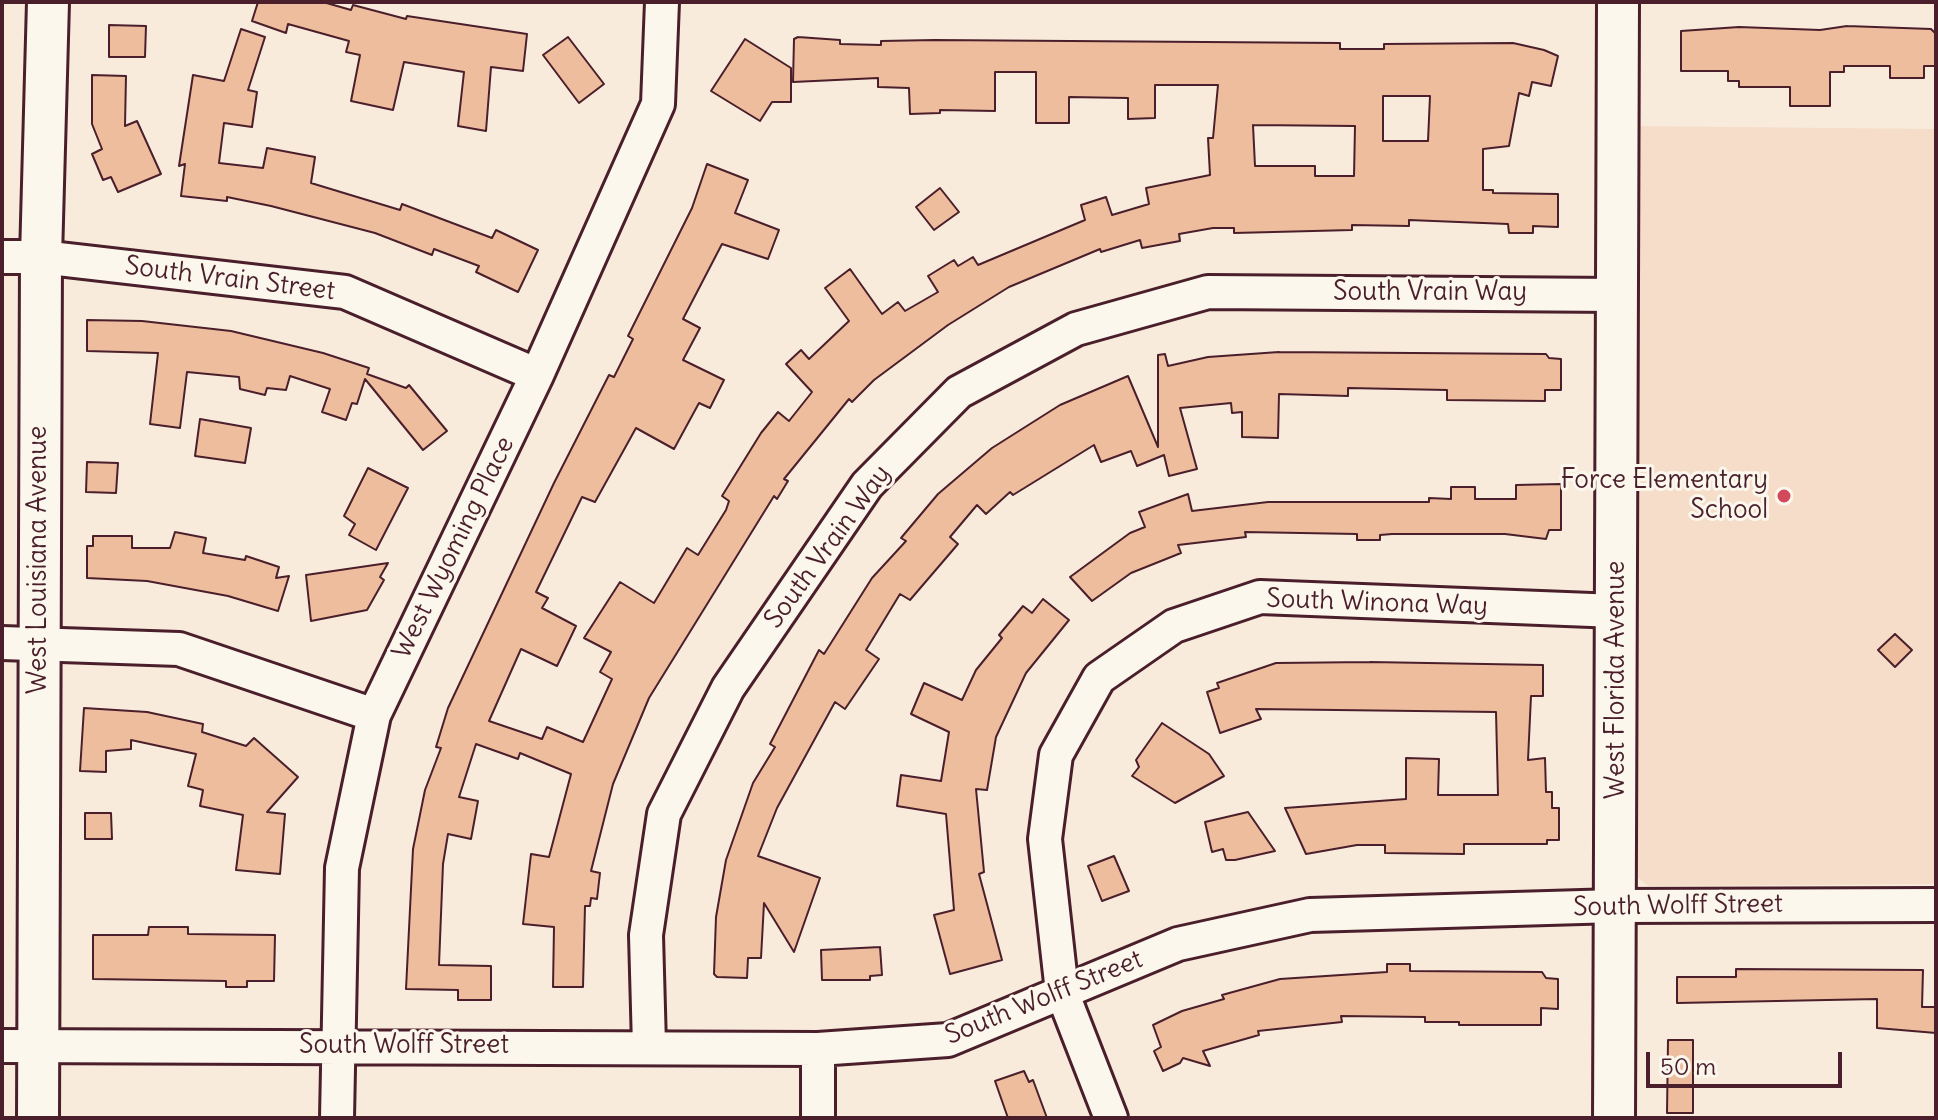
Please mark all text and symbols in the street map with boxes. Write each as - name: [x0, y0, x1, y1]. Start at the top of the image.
- street label: South Vrain Street: [123, 251, 337, 307]
- street label: South Vrain Way: [1333, 277, 1527, 309]
- street label: West Louisiana Avenue: [23, 426, 55, 694]
- street label: West Wyoming Place: [387, 432, 521, 664]
- street label: South Vrain Way: [758, 459, 898, 635]
- place label: Force Elementary School: [1561, 465, 1768, 526]
- marker: Force Elementary School: [1775, 487, 1793, 505]
- street label: West Florida Avenue: [1601, 561, 1633, 799]
- street label: South Winona Way: [1266, 584, 1488, 622]
- street label: South Wolff Street: [1573, 889, 1783, 923]
- street label: South Wolff Street: [941, 944, 1147, 1052]
- street label: South Wolff Street: [299, 1030, 509, 1062]
- scale bar: [1650, 1036, 1846, 1086]
- text: 50 m: [1660, 1051, 1716, 1081]

